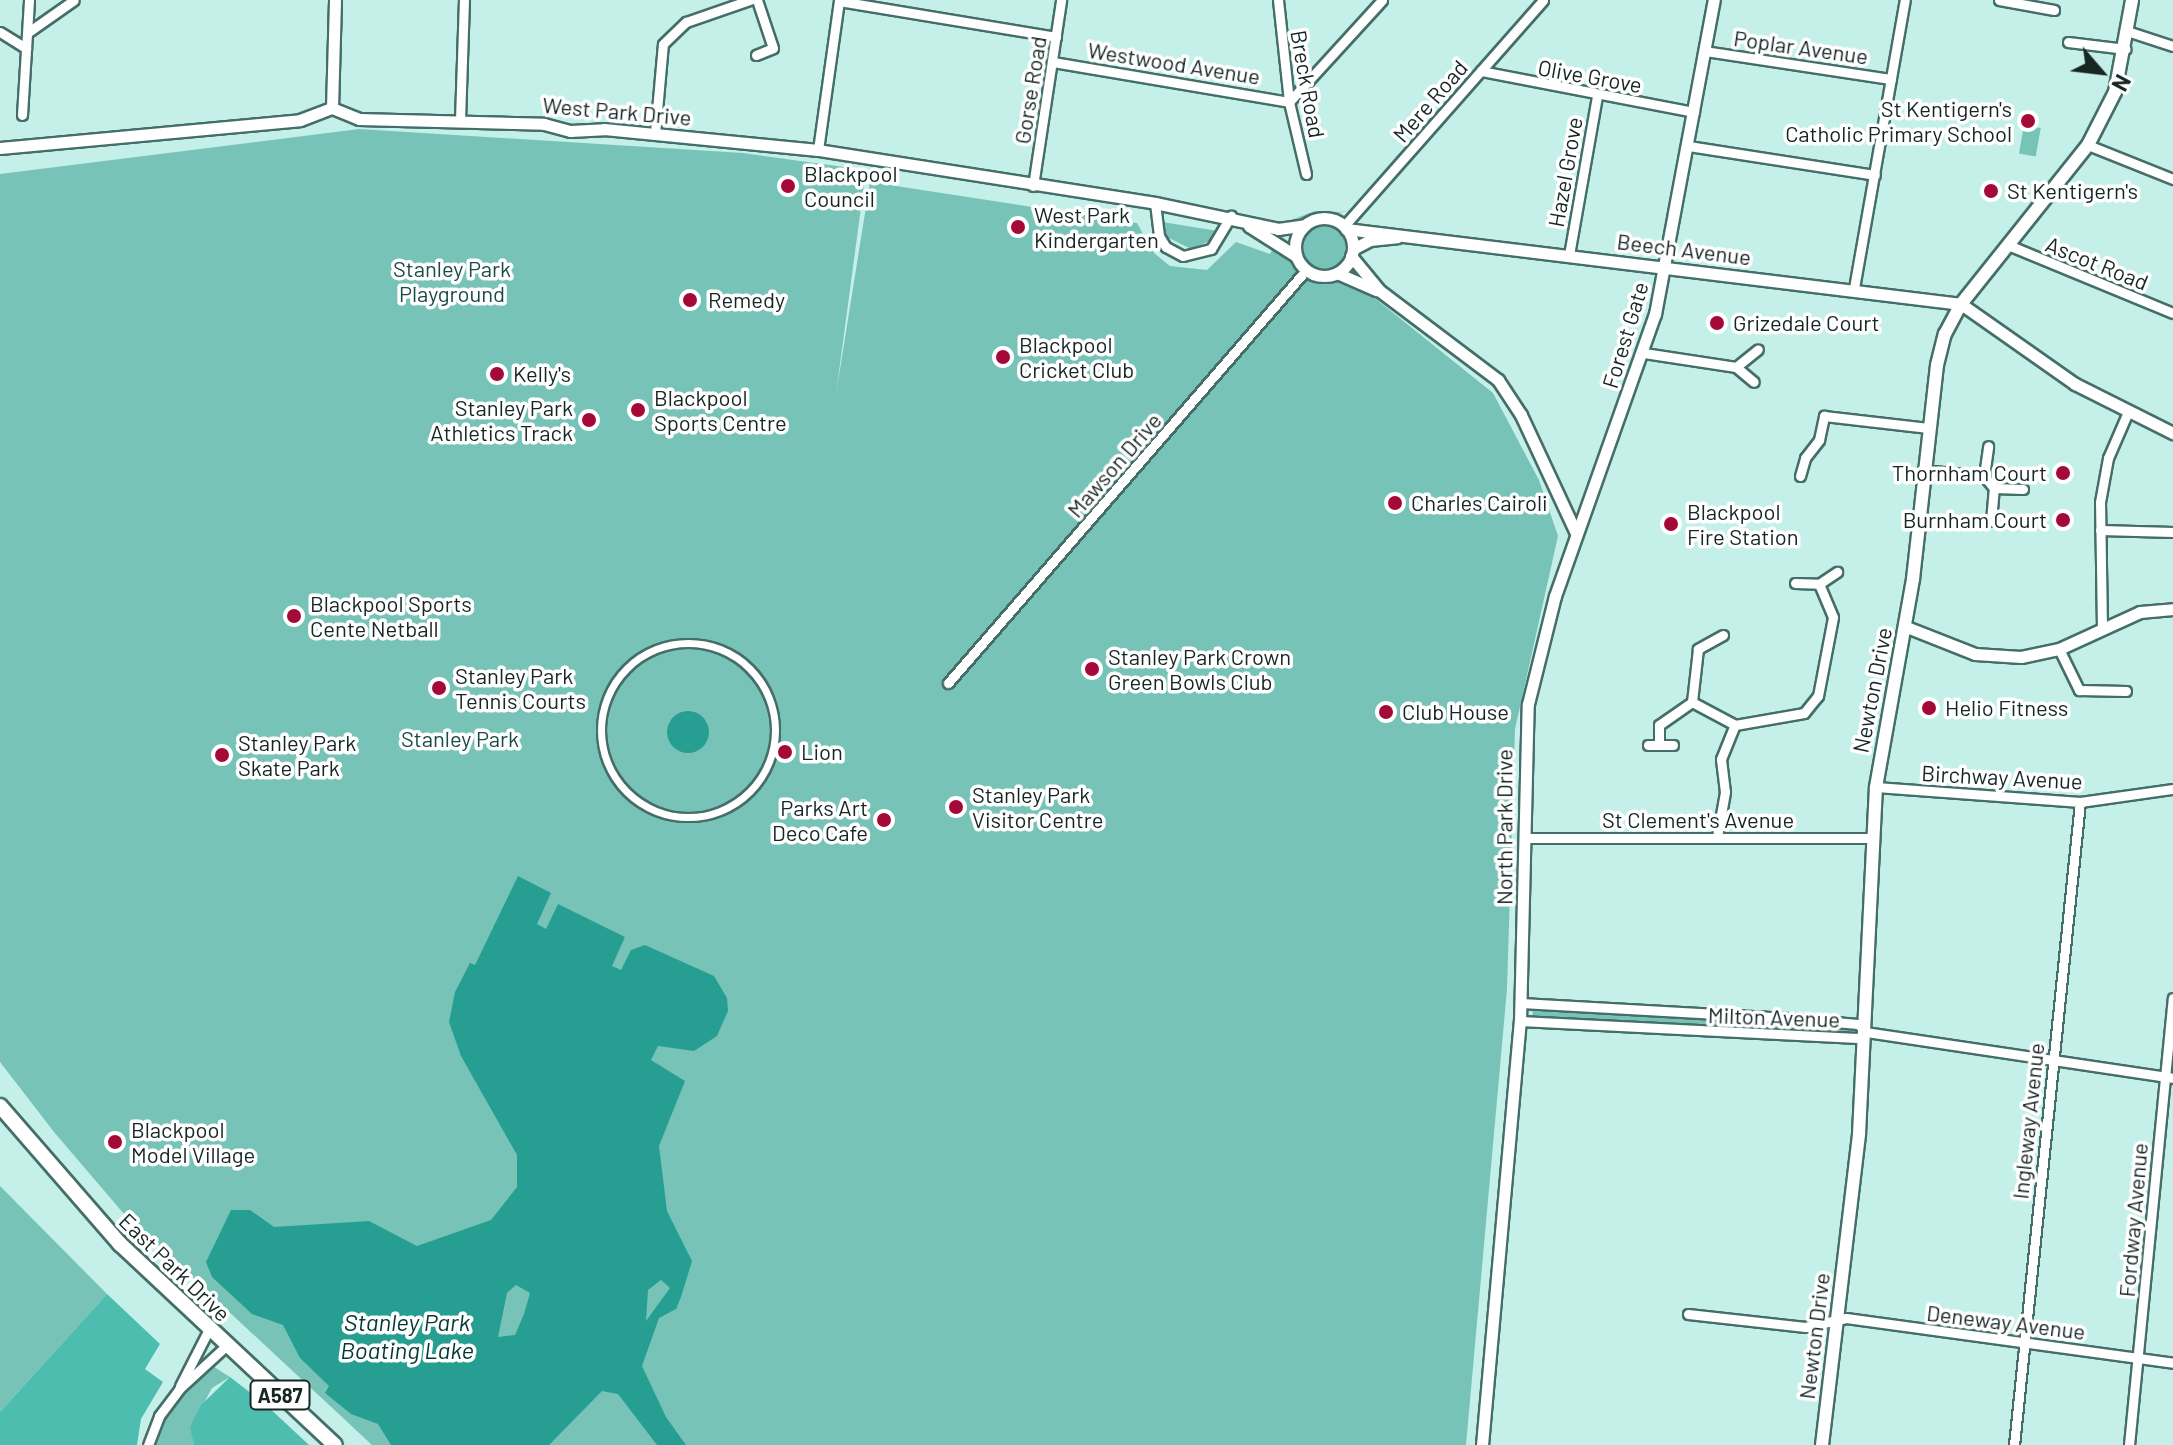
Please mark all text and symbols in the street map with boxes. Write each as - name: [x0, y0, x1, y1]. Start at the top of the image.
- street label: Poplar Avenue: [1732, 25, 1870, 69]
- street label: Breck Road: [1286, 28, 1330, 140]
- north arrow: [2061, 32, 2141, 112]
- street label: Gorse Road: [1008, 34, 1052, 146]
- street label: Westwood Avenue: [1086, 36, 1262, 90]
- street label: Olive Grove: [1536, 54, 1644, 98]
- street label: Mere Road: [1387, 55, 1473, 147]
- text: N: [2107, 71, 2137, 96]
- street label: West Park Drive: [541, 91, 693, 131]
- place label: St Kentigern's Catholic Primary School: [1785, 95, 2012, 146]
- marker: St Kentigern's Catholic Primary School: [2019, 112, 2037, 130]
- street label: Hazel Grove: [1542, 115, 1588, 229]
- place label: Blackpool Council: [804, 160, 898, 212]
- marker: Blackpool Council: [779, 177, 797, 195]
- place label: St Kentigern's: [2007, 178, 2138, 204]
- marker: St Kentigern's: [1982, 182, 2000, 200]
- place label: West Park Kindergarten: [1034, 201, 1159, 252]
- marker: West Park Kindergarten: [1009, 218, 1027, 236]
- street label: Beech Avenue: [1615, 228, 1753, 270]
- street label: Ascot Road: [2042, 230, 2152, 296]
- park label: Stanley Park Playground: [393, 255, 511, 306]
- street label: Forest Gate: [1596, 279, 1654, 391]
- place label: Remedy: [708, 287, 785, 313]
- marker: Remedy: [679, 289, 701, 311]
- place label: Grizedale Court: [1733, 310, 1879, 336]
- marker: Grizedale Court: [1708, 314, 1726, 332]
- place label: Blackpool Cricket Club: [1019, 331, 1134, 382]
- marker: Blackpool Cricket Club: [994, 348, 1012, 366]
- place label: Kelly's: [513, 361, 571, 387]
- marker: Kelly's: [488, 365, 506, 383]
- place label: Blackpool Sports Centre: [654, 384, 787, 436]
- place label: Stanley Park Athletics Track: [430, 394, 573, 446]
- marker: Blackpool Sports Centre: [629, 401, 647, 419]
- street label: Mawson Drive: [1061, 407, 1167, 523]
- marker: Stanley Park Athletics Track: [580, 411, 598, 429]
- place label: Thornham Court: [1892, 460, 2047, 486]
- marker: Thornham Court: [2054, 464, 2072, 482]
- place label: Charles Cairoli: [1411, 490, 1548, 516]
- marker: Charles Cairoli: [1386, 494, 1404, 512]
- place label: Blackpool Fire Station: [1687, 498, 1799, 550]
- place label: Burnham Court: [1903, 507, 2047, 533]
- marker: Burnham Court: [2054, 511, 2072, 529]
- marker: Blackpool Fire Station: [1662, 515, 1680, 533]
- place label: Blackpool Sports Cente Netball: [310, 590, 472, 642]
- marker: Blackpool Sports Cente Netball: [285, 607, 303, 625]
- street label: Newton Drive: [1847, 625, 1897, 755]
- place label: Stanley Park Crown Green Bowls Club: [1108, 643, 1291, 694]
- marker: Stanley Park Crown Green Bowls Club: [1083, 660, 1101, 678]
- place label: Stanley Park Tennis Courts: [455, 662, 586, 714]
- marker: Stanley Park Tennis Courts: [430, 679, 448, 697]
- place label: Helio Fitness: [1945, 695, 2068, 721]
- place label: Club House: [1402, 699, 1509, 725]
- marker: Helio Fitness: [1920, 699, 1938, 717]
- marker: Club House: [1377, 703, 1395, 721]
- park label: Stanley Park: [401, 726, 519, 752]
- place label: Stanley Park Skate Park: [238, 729, 356, 780]
- place label: Lion: [801, 739, 843, 765]
- marker: Lion: [776, 743, 794, 761]
- marker: Stanley Park Skate Park: [213, 746, 231, 764]
- street label: North Park Drive: [1491, 749, 1517, 905]
- street label: Birchway Avenue: [1921, 760, 2083, 794]
- place label: Stanley Park Visitor Centre: [972, 781, 1103, 832]
- place label: Parks Art Deco Cafe: [772, 794, 868, 846]
- marker: Stanley Park Visitor Centre: [947, 798, 965, 816]
- street label: St Clement's Avenue: [1602, 807, 1794, 833]
- marker: Parks Art Deco Cafe: [875, 811, 893, 829]
- street label: Milton Avenue: [1707, 1002, 1841, 1032]
- street label: Ingleway Avenue: [2007, 1042, 2049, 1200]
- place label: Blackpool Model Village: [131, 1116, 255, 1168]
- marker: Blackpool Model Village: [106, 1133, 124, 1151]
- street label: Fordway Avenue: [2113, 1142, 2153, 1298]
- street label: East Park Drive: [114, 1207, 236, 1327]
- street label: Newton Drive: [1793, 1271, 1835, 1401]
- street label: Deneway Avenue: [1925, 1299, 2087, 1345]
- water label: Stanley Park Boating Lake: [340, 1308, 474, 1364]
- road number: A587: [248, 1379, 312, 1411]

